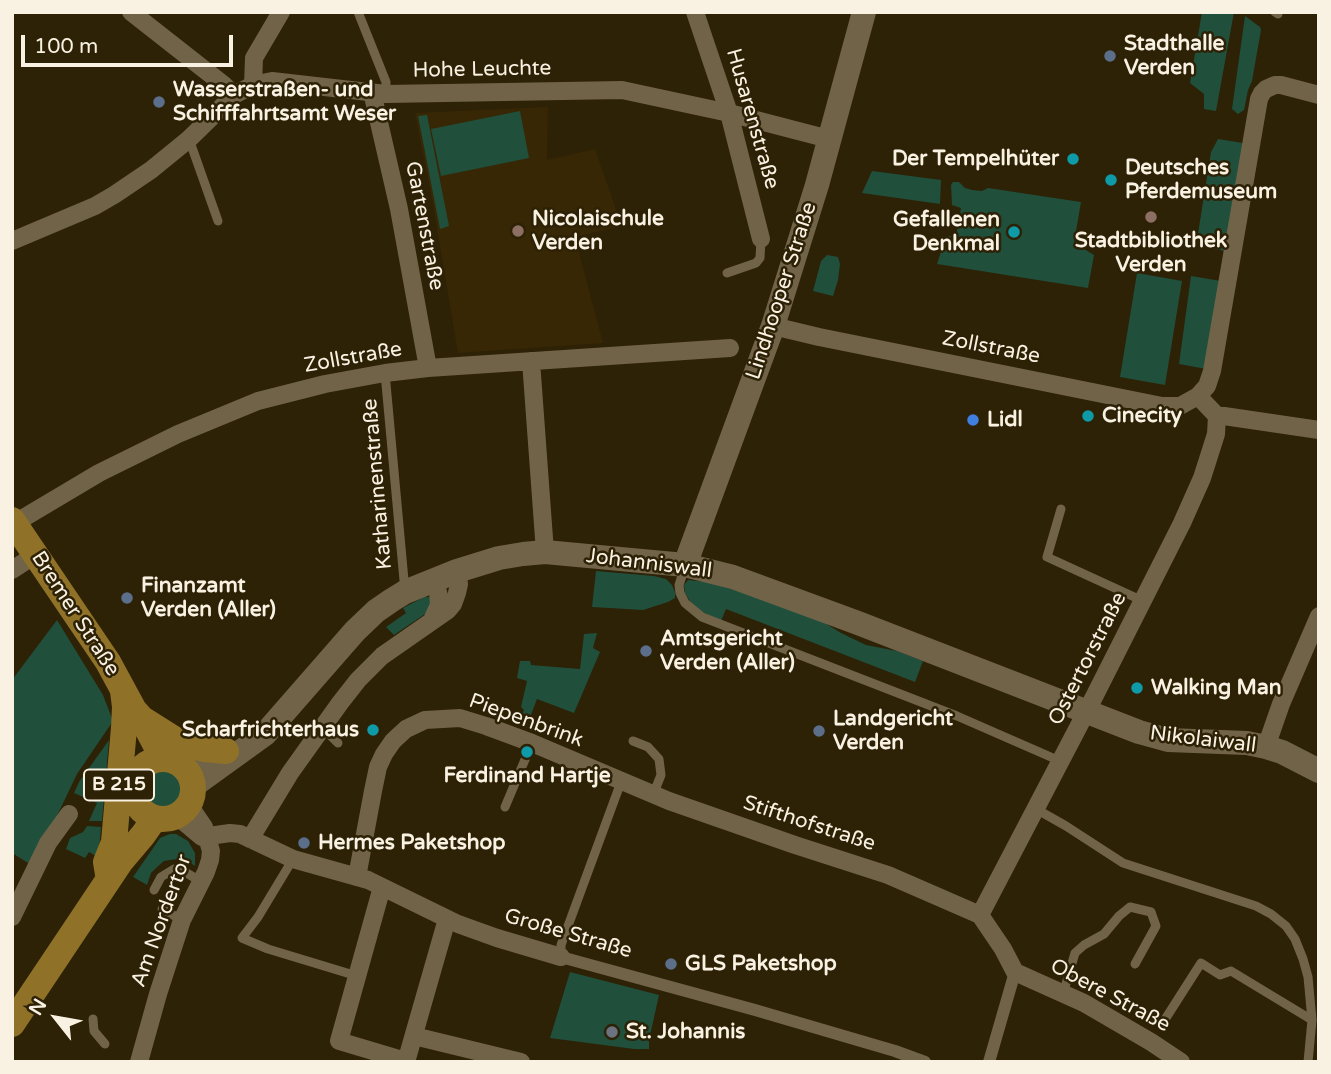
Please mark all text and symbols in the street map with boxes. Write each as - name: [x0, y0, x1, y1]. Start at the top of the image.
- scale bar: [24, 21, 236, 65]
- place label: Stadthalle Verden: [1124, 31, 1225, 81]
- text: 100 m: [34, 34, 98, 59]
- street label: Husarenstraße: [720, 46, 784, 192]
- marker: Stadthalle Verden: [1102, 48, 1118, 64]
- street label: Hohe Leuchte: [412, 56, 552, 84]
- place label: Wasserstraßen- und Schifffahrtsamt Weser: [173, 77, 396, 127]
- marker: Wasserstraßen- und Schifffahrtsamt Weser: [151, 94, 167, 110]
- place label: Der Tempelhüter: [892, 146, 1059, 172]
- marker: Der Tempelhüter: [1065, 151, 1081, 167]
- place label: Deutsches Pferdemuseum: [1125, 155, 1277, 205]
- street label: Gartenstraße: [399, 159, 449, 293]
- marker: Deutsches Pferdemuseum: [1103, 172, 1119, 188]
- street label: Lindhooper Straße: [741, 199, 823, 383]
- place label: Nicolaischule Verden: [532, 206, 664, 256]
- place label: Gefallenen Denkmal: [893, 207, 1000, 257]
- marker: Stadtbibliothek Verden: [1143, 209, 1159, 225]
- marker: Nicolaischule Verden: [510, 223, 526, 239]
- marker: Gefallenen Denkmal: [1006, 224, 1022, 240]
- place label: Stadtbibliothek Verden: [1075, 228, 1227, 278]
- street label: Zollstraße: [940, 326, 1042, 370]
- street label: Zollstraße: [302, 337, 404, 379]
- street label: Katharinenstraße: [358, 397, 398, 571]
- place label: Cinecity: [1102, 403, 1182, 429]
- place label: Lidl: [987, 407, 1023, 433]
- marker: Cinecity: [1080, 408, 1096, 424]
- marker: Lidl: [965, 412, 981, 428]
- street label: Johanniswall: [585, 544, 713, 584]
- street label: Bremer Straße: [25, 547, 125, 681]
- place label: Finanzamt Verden (Aller): [141, 573, 276, 623]
- street label: Ostertorstraße: [1044, 588, 1132, 730]
- marker: Finanzamt Verden (Aller): [119, 590, 135, 606]
- place label: Amtsgericht Verden (Aller): [660, 626, 795, 676]
- marker: Amtsgericht Verden (Aller): [638, 643, 654, 659]
- place label: Walking Man: [1151, 675, 1281, 701]
- marker: Walking Man: [1129, 680, 1145, 696]
- street label: Piepenbrink: [465, 689, 587, 753]
- place label: Landgericht Verden: [833, 706, 953, 756]
- place label: Scharfrichterhaus: [182, 717, 359, 743]
- street label: Nikolaiwall: [1148, 721, 1258, 759]
- marker: Scharfrichterhaus: [365, 722, 381, 738]
- marker: Landgericht Verden: [811, 723, 827, 739]
- marker: Ferdinand Hartje: [519, 744, 535, 760]
- place label: Ferdinand Hartje: [443, 763, 611, 789]
- road number: B 215: [84, 770, 154, 800]
- street label: Stifthofstraße: [740, 791, 878, 857]
- place label: Hermes Paketshop: [318, 830, 506, 856]
- marker: Hermes Paketshop: [296, 835, 312, 851]
- street label: Am Nordertor: [126, 851, 198, 991]
- street label: Große Straße: [501, 904, 635, 964]
- place label: GLS Paketshop: [685, 951, 837, 977]
- street label: Obere Straße: [1046, 954, 1174, 1038]
- marker: GLS Paketshop: [663, 956, 679, 972]
- north arrow: [21, 983, 91, 1053]
- text: N: [25, 995, 51, 1019]
- place label: St. Johannis: [626, 1019, 745, 1045]
- marker: St. Johannis: [604, 1024, 620, 1040]

